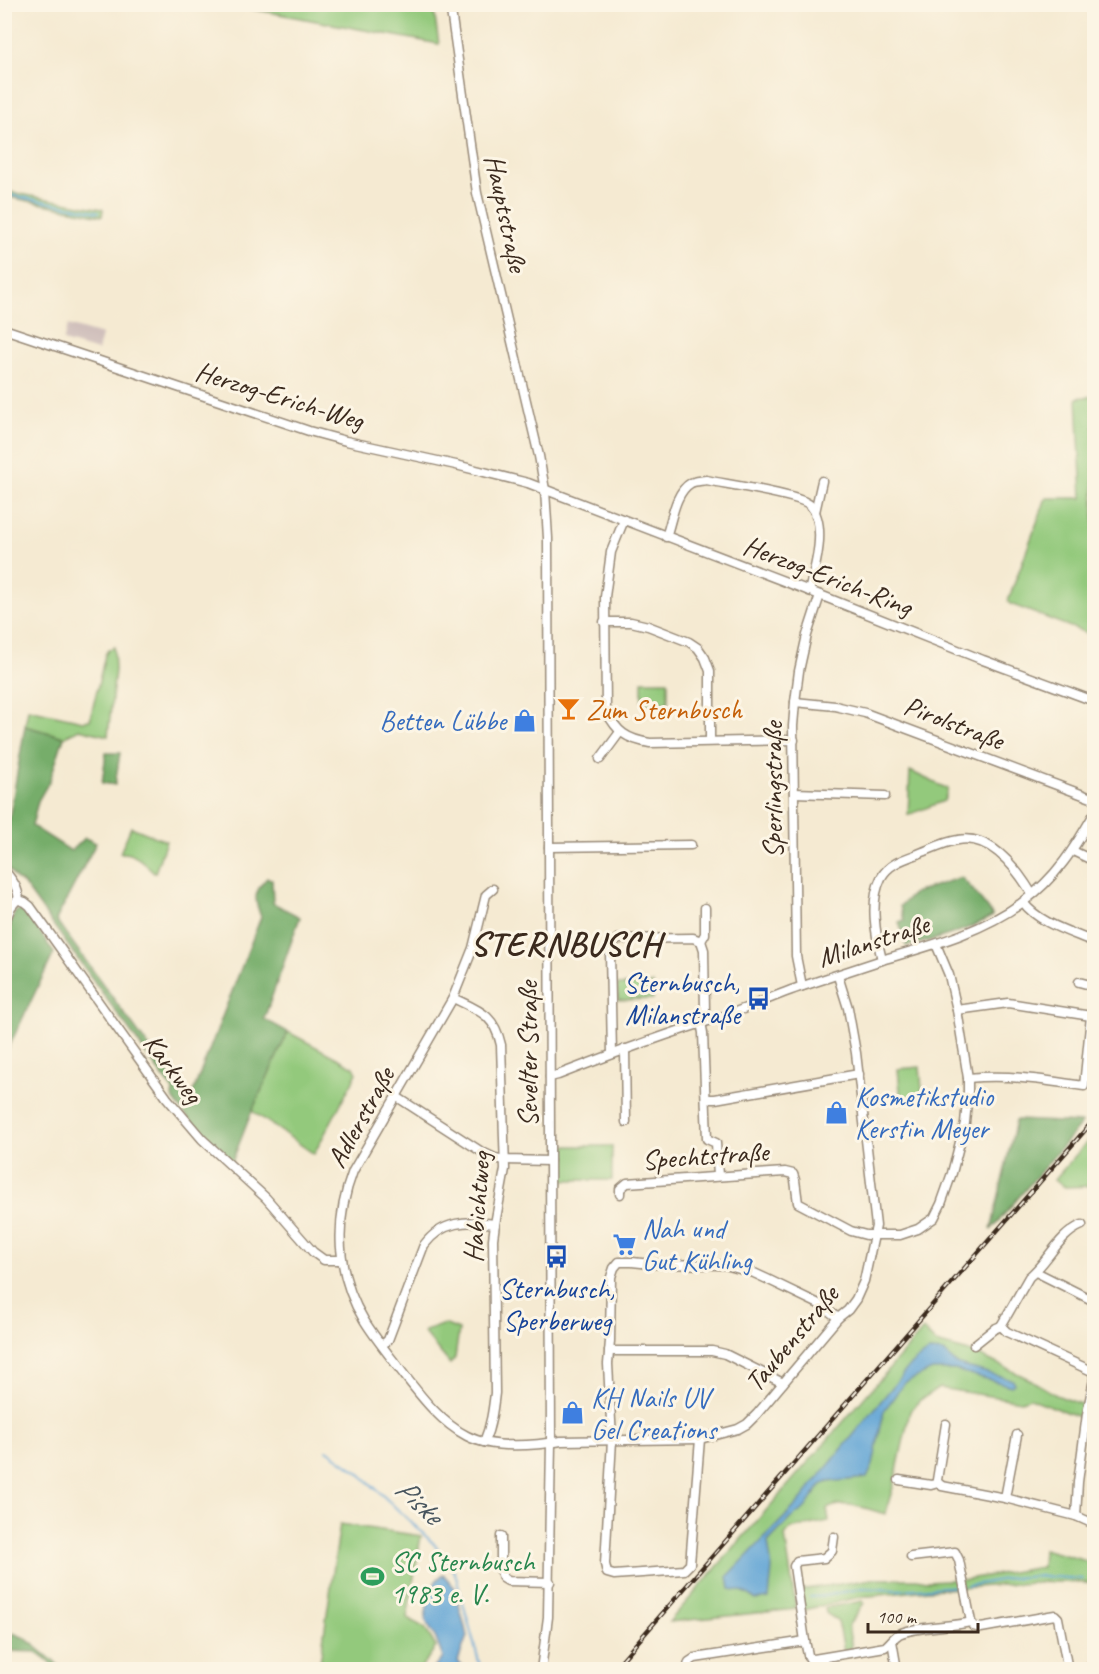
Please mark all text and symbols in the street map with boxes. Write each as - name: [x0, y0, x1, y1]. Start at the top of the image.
- street label: Hauptstraße: [477, 151, 536, 277]
- street label: Herzog-Erich-Weg: [191, 353, 369, 438]
- street label: Herzog-Erich-Ring: [739, 527, 919, 624]
- street label: Pirolstraße: [899, 688, 1010, 758]
- place label: Zum Sternbusch: [586, 692, 743, 727]
- bar icon: Zum Sternbusch: [555, 696, 581, 722]
- place label: Betten Lübbe: [380, 703, 508, 738]
- shop icon: Betten Lübbe: [511, 707, 537, 733]
- street label: Sperlingstraße: [755, 720, 790, 858]
- street label: Milanstraße: [813, 905, 935, 975]
- district label: STERNBUSCH: [470, 922, 667, 965]
- place label: Sternbusch, Milanstraße: [624, 965, 742, 1032]
- street label: Sevelter Straße: [510, 979, 545, 1127]
- bus stop icon: Sternbusch, Milanstraße: [745, 985, 771, 1011]
- street label: Karkweg: [136, 1026, 212, 1111]
- street label: Adlerstraße: [319, 1059, 403, 1174]
- place label: Kosmetikstudio Kerstin Meyer: [855, 1079, 995, 1146]
- shop icon: Kosmetikstudio Kerstin Meyer: [824, 1099, 850, 1125]
- street label: Spechtstraße: [641, 1134, 771, 1177]
- street label: Habichtweg: [455, 1149, 498, 1263]
- place label: Nah und Gut Kühling: [642, 1211, 753, 1278]
- supermarket icon: Nah und Gut Kühling: [611, 1231, 637, 1257]
- bus stop icon: Sternbusch, Sperberweg: [544, 1243, 570, 1269]
- place label: Sternbusch, Sperberweg: [499, 1271, 615, 1338]
- street label: Taubenstraße: [737, 1277, 847, 1399]
- place label: KH Nails UV Gel Creations: [591, 1380, 719, 1447]
- shop icon: KH Nails UV Gel Creations: [560, 1400, 586, 1426]
- water label: Piske: [387, 1470, 454, 1535]
- place label: SC Sternbusch 1983 e. V.: [391, 1544, 537, 1611]
- sports icon: SC Sternbusch 1983 e. V.: [360, 1564, 386, 1590]
- scale bar: [868, 1596, 978, 1634]
- text: 100 m: [877, 1606, 918, 1628]

